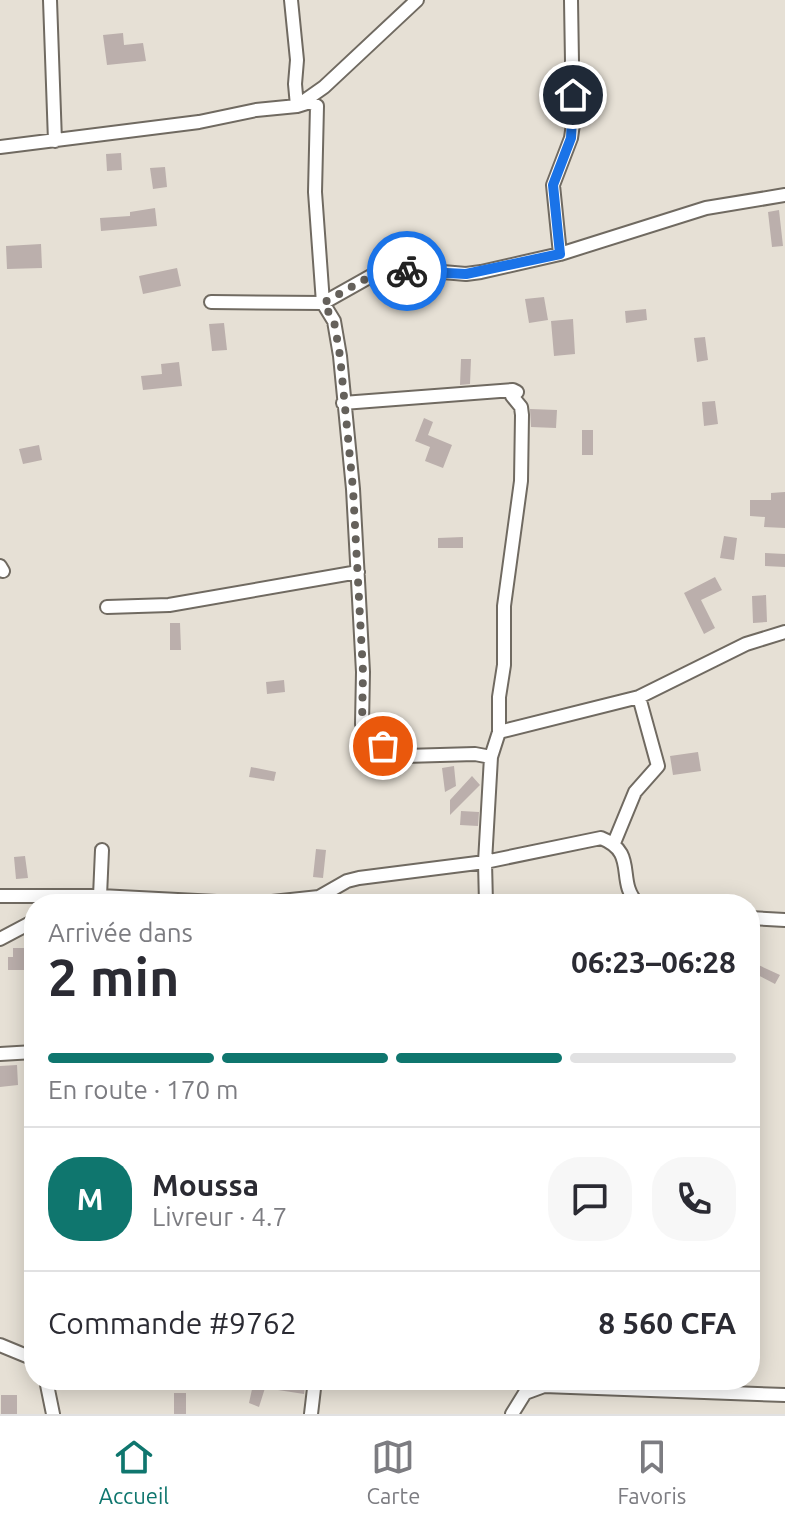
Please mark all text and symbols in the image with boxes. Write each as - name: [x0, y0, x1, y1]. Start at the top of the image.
- pin: [539, 61, 607, 129]
- icon: home: [551, 73, 595, 117]
- courier: [367, 231, 447, 311]
- icon: bike: [385, 249, 429, 293]
- pin: [349, 712, 417, 780]
- icon: bag: [361, 724, 405, 768]
- text: Arrivée dans: [48, 918, 193, 947]
- text: 06:23–06:28: [571, 945, 736, 979]
- text: 2 min: [48, 948, 179, 1006]
- text: En route · 170 m: [48, 1075, 238, 1104]
- button: chat: [548, 1157, 632, 1241]
- button: phone: [652, 1157, 736, 1241]
- text: Moussa: [152, 1168, 259, 1202]
- text: M: [77, 1182, 103, 1216]
- text: Livreur · 4.7: [152, 1202, 287, 1231]
- text: Commande #9762: [48, 1306, 297, 1340]
- text: 8 560 CFA: [598, 1306, 736, 1340]
- tab: Accueil: [99, 1435, 169, 1508]
- tab: Carte: [366, 1435, 420, 1508]
- tab: Favoris: [618, 1435, 686, 1508]

